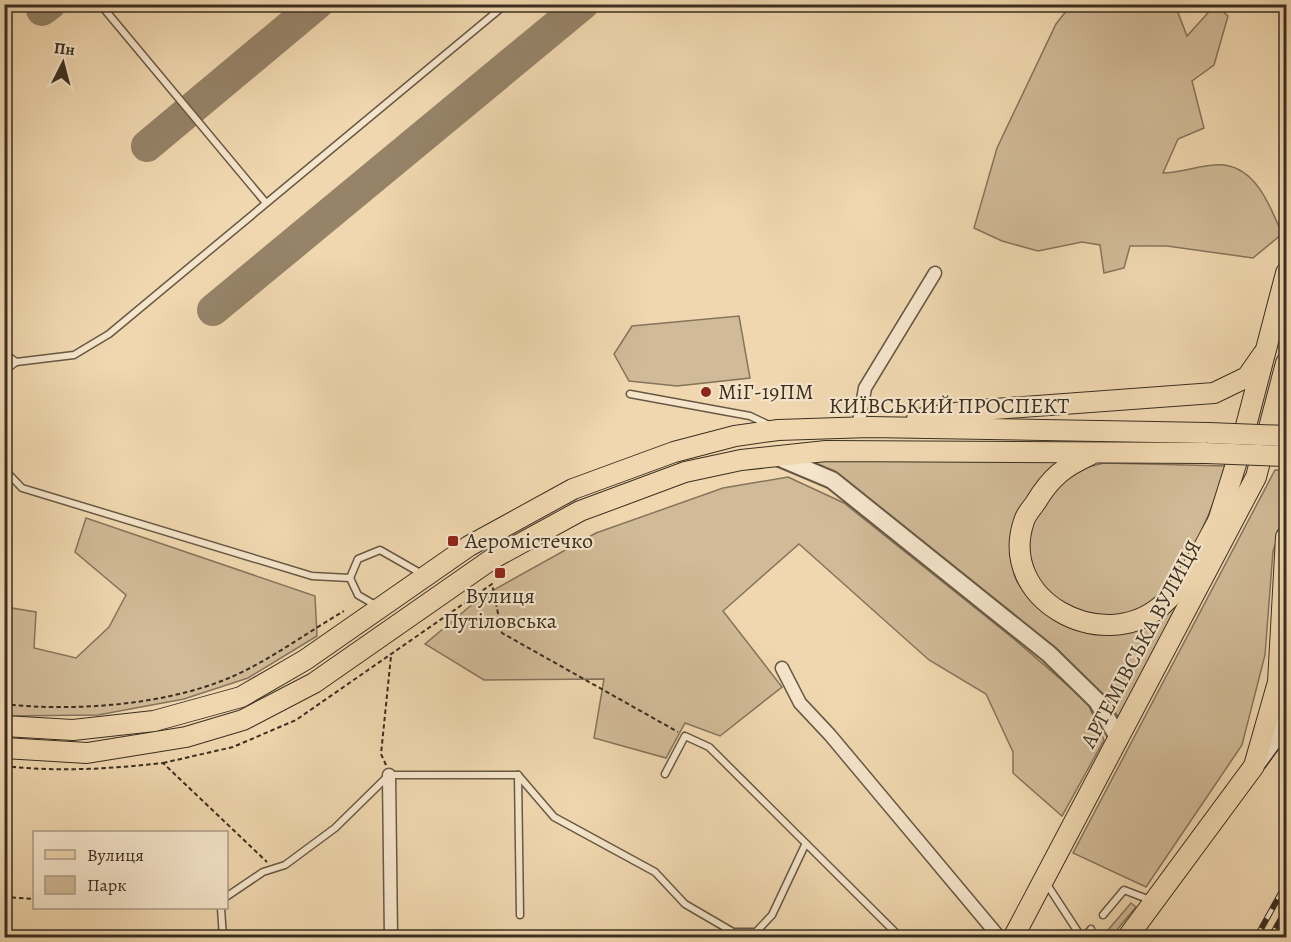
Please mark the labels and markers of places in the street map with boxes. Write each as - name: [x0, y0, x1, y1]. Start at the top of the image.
- place label: МіГ-19ПМ: [718, 377, 814, 407]
- marker: МіГ-19ПМ: [699, 385, 713, 399]
- place label: Аеромістечко: [464, 526, 593, 556]
- marker: Аеромістечко: [446, 534, 460, 548]
- marker: Вулиця Путіловська: [493, 566, 507, 580]
- place label: Вулиця Путіловська: [443, 581, 558, 636]

